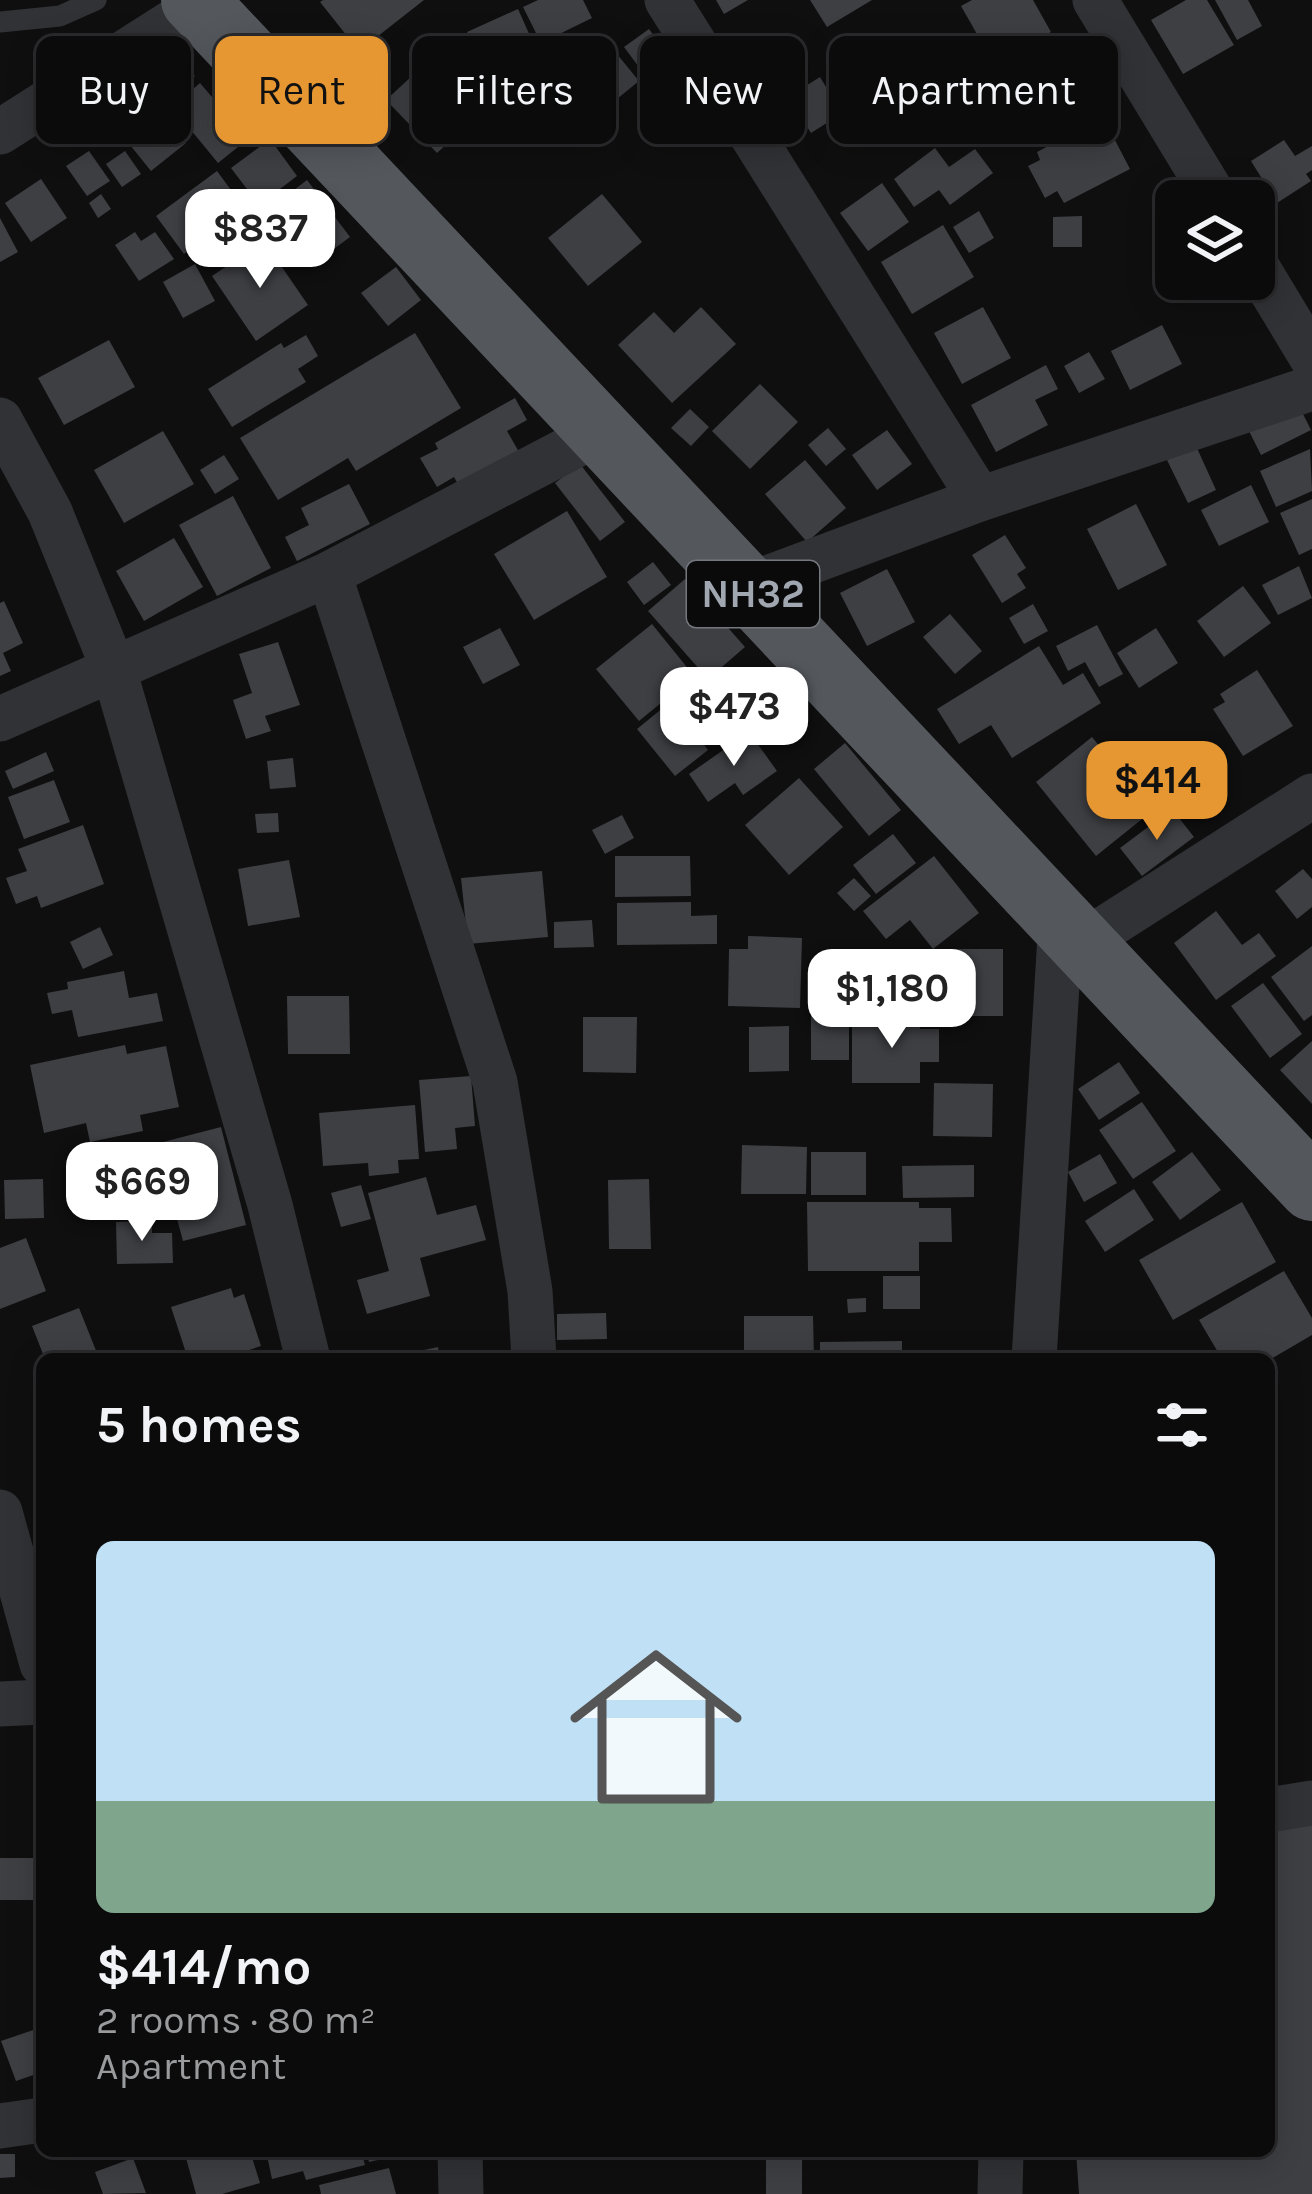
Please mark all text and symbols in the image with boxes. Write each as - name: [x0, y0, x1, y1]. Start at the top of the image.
- chip: Buy: [36, 36, 191, 144]
- chip: Rent: [215, 36, 388, 144]
- chip: Filters: [412, 36, 616, 144]
- chip: New: [640, 36, 805, 144]
- chip: Apartment: [829, 36, 1118, 144]
- map controls: [1155, 180, 1275, 300]
- button: layers: [1155, 180, 1275, 300]
- pin: $837: [189, 189, 331, 291]
- text: $837: [212, 205, 308, 251]
- road number: NH32: [687, 561, 819, 627]
- pin: $473: [663, 667, 805, 769]
- text: $473: [687, 683, 781, 729]
- pin: $414: [1086, 741, 1228, 843]
- text: $414: [1113, 757, 1201, 803]
- pin: $1,180: [794, 949, 990, 1051]
- text: $1,180: [835, 965, 949, 1011]
- pin: $669: [71, 1142, 213, 1244]
- text: $669: [93, 1158, 191, 1204]
- icon: filters: [1149, 1392, 1215, 1458]
- text: 5 homes: [96, 1395, 302, 1455]
- icon: home: [548, 1619, 764, 1835]
- text: $414/mo: [96, 1937, 311, 1997]
- text: 2 rooms · 80 m²: [96, 1997, 376, 2043]
- text: Apartment: [96, 2043, 286, 2089]

